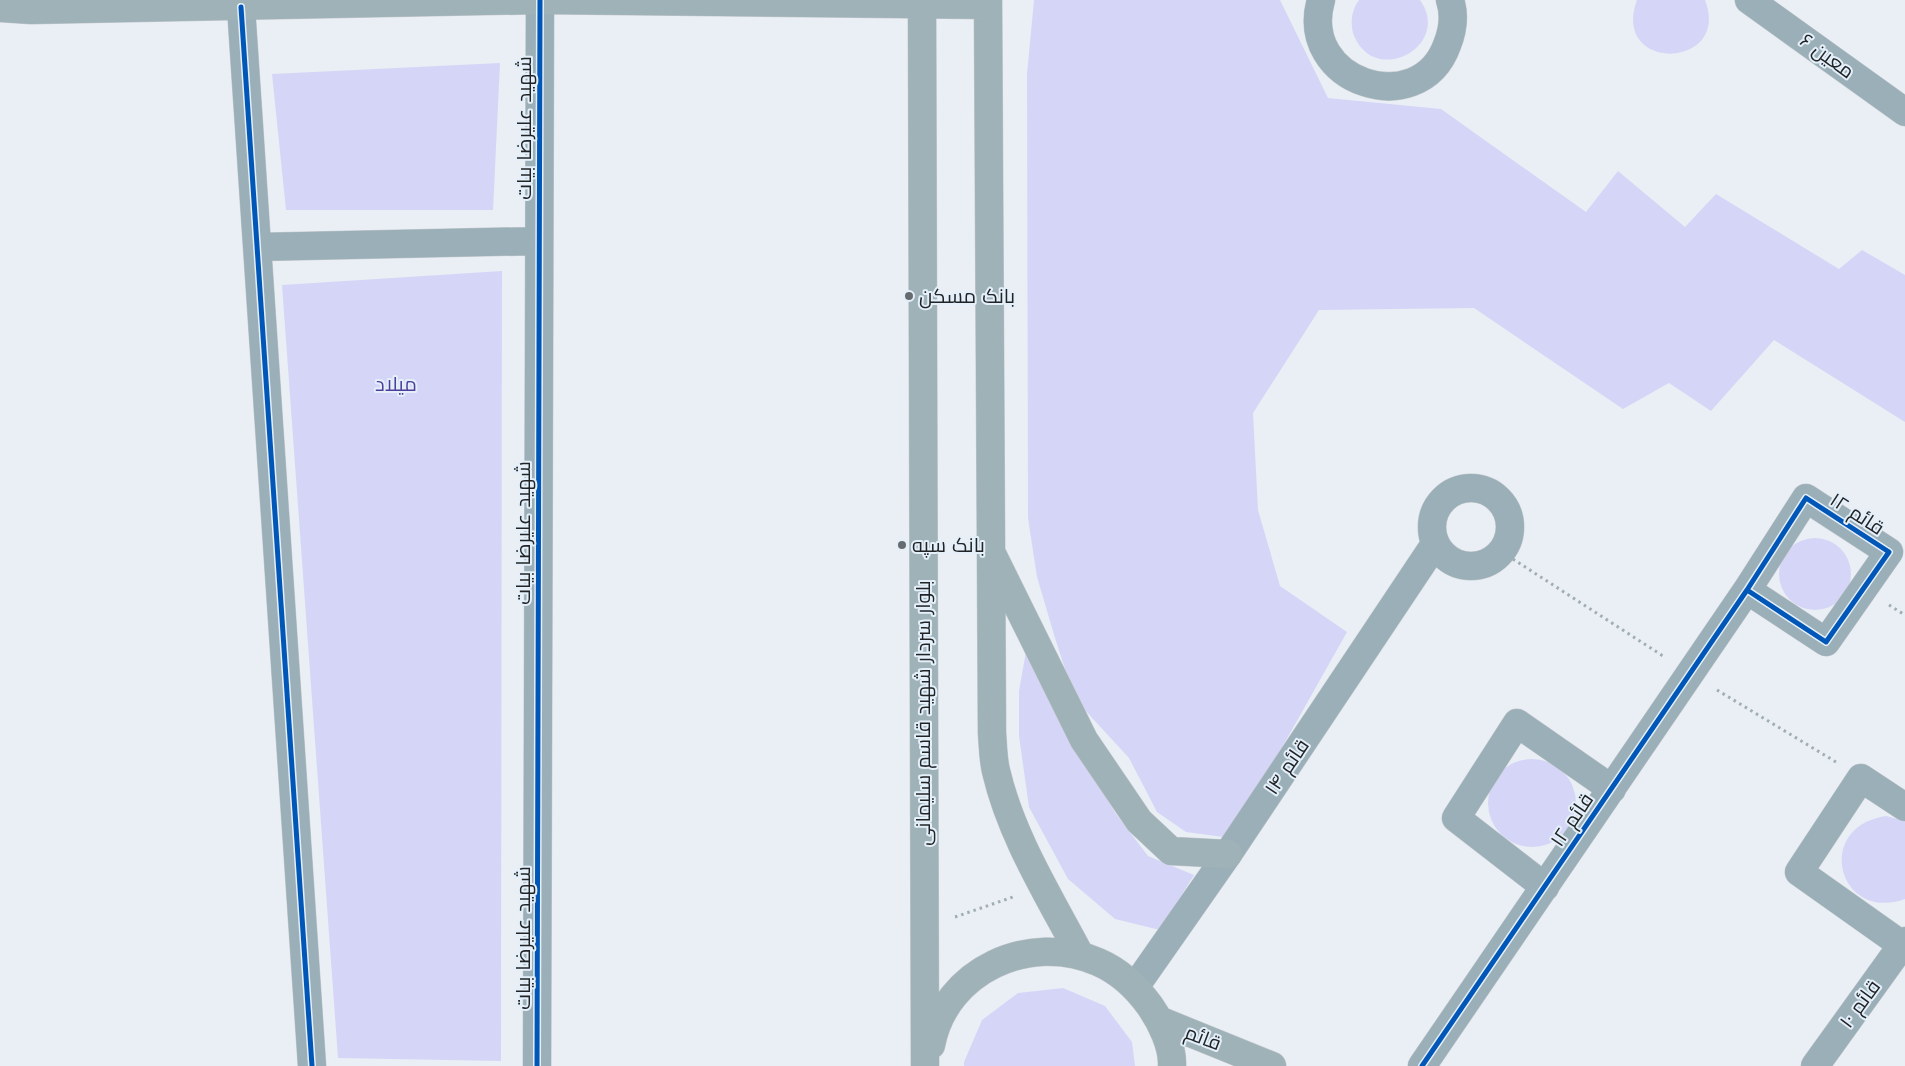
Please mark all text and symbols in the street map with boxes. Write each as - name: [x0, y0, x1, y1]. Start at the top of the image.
- street label: معین ۶: [1794, 26, 1860, 86]
- street label: شهید علیرضا بیات: [510, 56, 539, 200]
- place label: بانک مسکن: [919, 282, 1015, 311]
- marker: بانک مسکن: [903, 290, 915, 302]
- park label: میلاد: [375, 370, 417, 399]
- street label: شهید علیرضا بیات: [509, 461, 538, 605]
- street label: قائم ۱۲: [1824, 486, 1890, 542]
- place label: بانک سپه: [912, 531, 985, 560]
- marker: بانک سپه: [896, 539, 908, 551]
- street label: بلوار سردار شهید قاسم سلیمانی: [909, 580, 938, 846]
- street label: قائم ۱۴: [1258, 733, 1316, 801]
- street label: قائم ۱۲: [1543, 787, 1601, 853]
- street label: شهید علیرضا بیات: [509, 866, 538, 1010]
- street label: قائم ۱۰: [1832, 974, 1888, 1034]
- street label: قائم: [1181, 1018, 1225, 1058]

